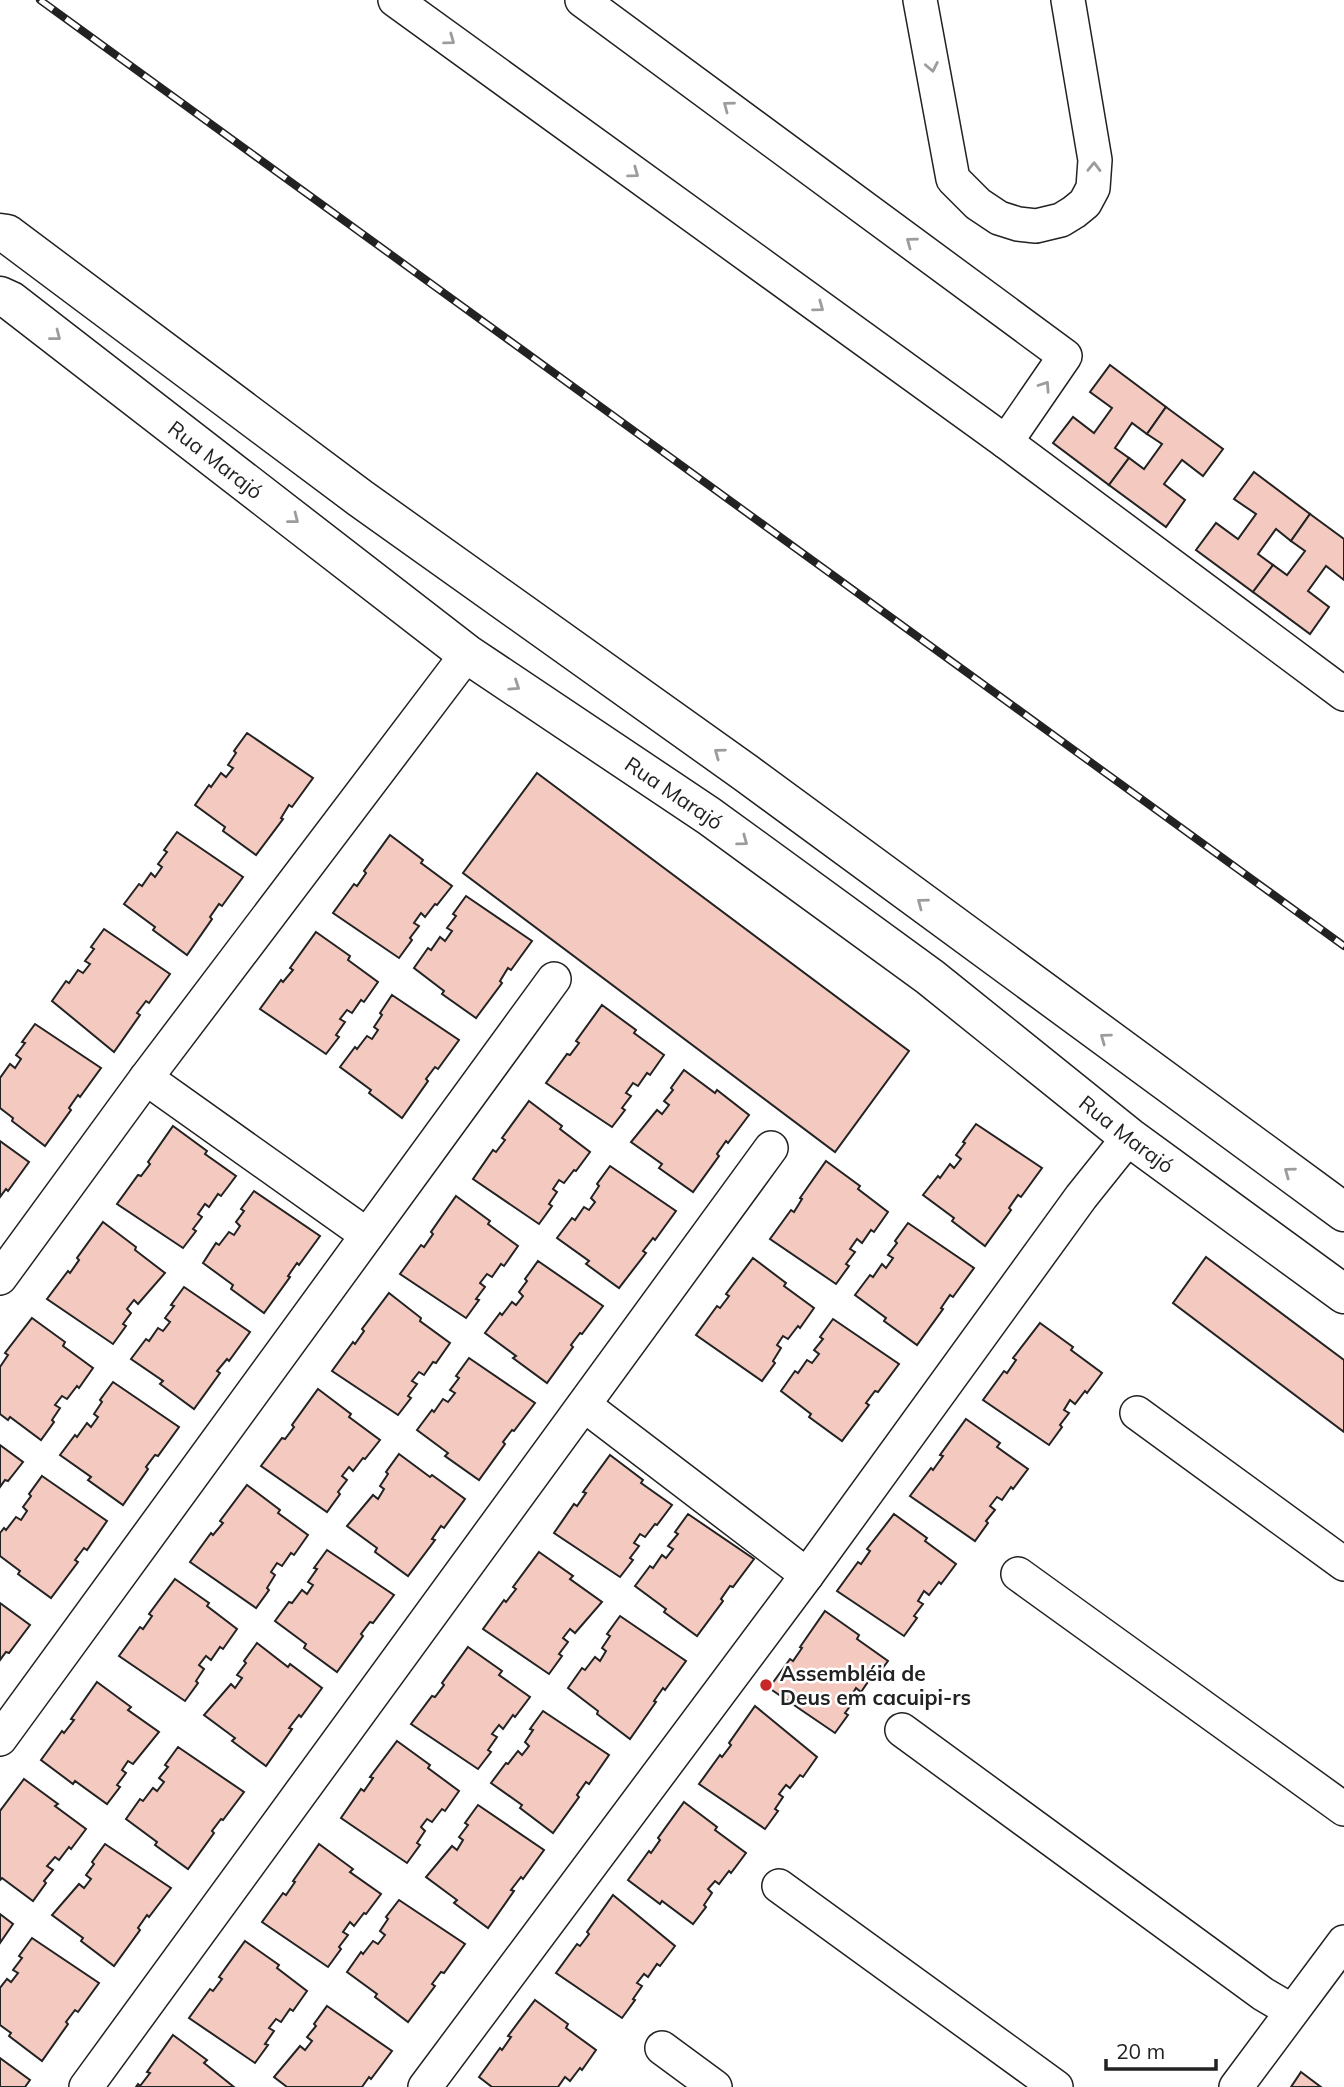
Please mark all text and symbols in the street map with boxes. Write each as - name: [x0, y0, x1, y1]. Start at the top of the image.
- one-way arrow: [442, 32, 455, 44]
- one-way arrow: [924, 61, 939, 73]
- one-way arrow: [724, 102, 736, 115]
- one-way arrow: [1086, 161, 1101, 172]
- one-way arrow: [626, 165, 639, 177]
- one-way arrow: [906, 238, 919, 250]
- one-way arrow: [811, 298, 824, 311]
- one-way arrow: [48, 327, 60, 340]
- one-way arrow: [1037, 381, 1049, 394]
- street label: Rua Marajó: [163, 415, 268, 504]
- one-way arrow: [286, 511, 299, 524]
- one-way arrow: [507, 678, 520, 691]
- one-way arrow: [714, 749, 727, 762]
- street label: Rua Marajó: [620, 751, 728, 835]
- one-way arrow: [736, 833, 748, 845]
- one-way arrow: [917, 899, 930, 912]
- one-way arrow: [1100, 1033, 1113, 1046]
- street label: Rua Marajó: [1074, 1089, 1179, 1178]
- one-way arrow: [1284, 1168, 1297, 1180]
- place label: Assembléia de Deus em cacuipi-rs: [780, 1660, 971, 1710]
- marker: Assembléia de Deus em cacuipi-rs: [758, 1677, 774, 1693]
- scale bar: [1106, 2028, 1216, 2072]
- text: 20 m: [1116, 2038, 1165, 2064]

